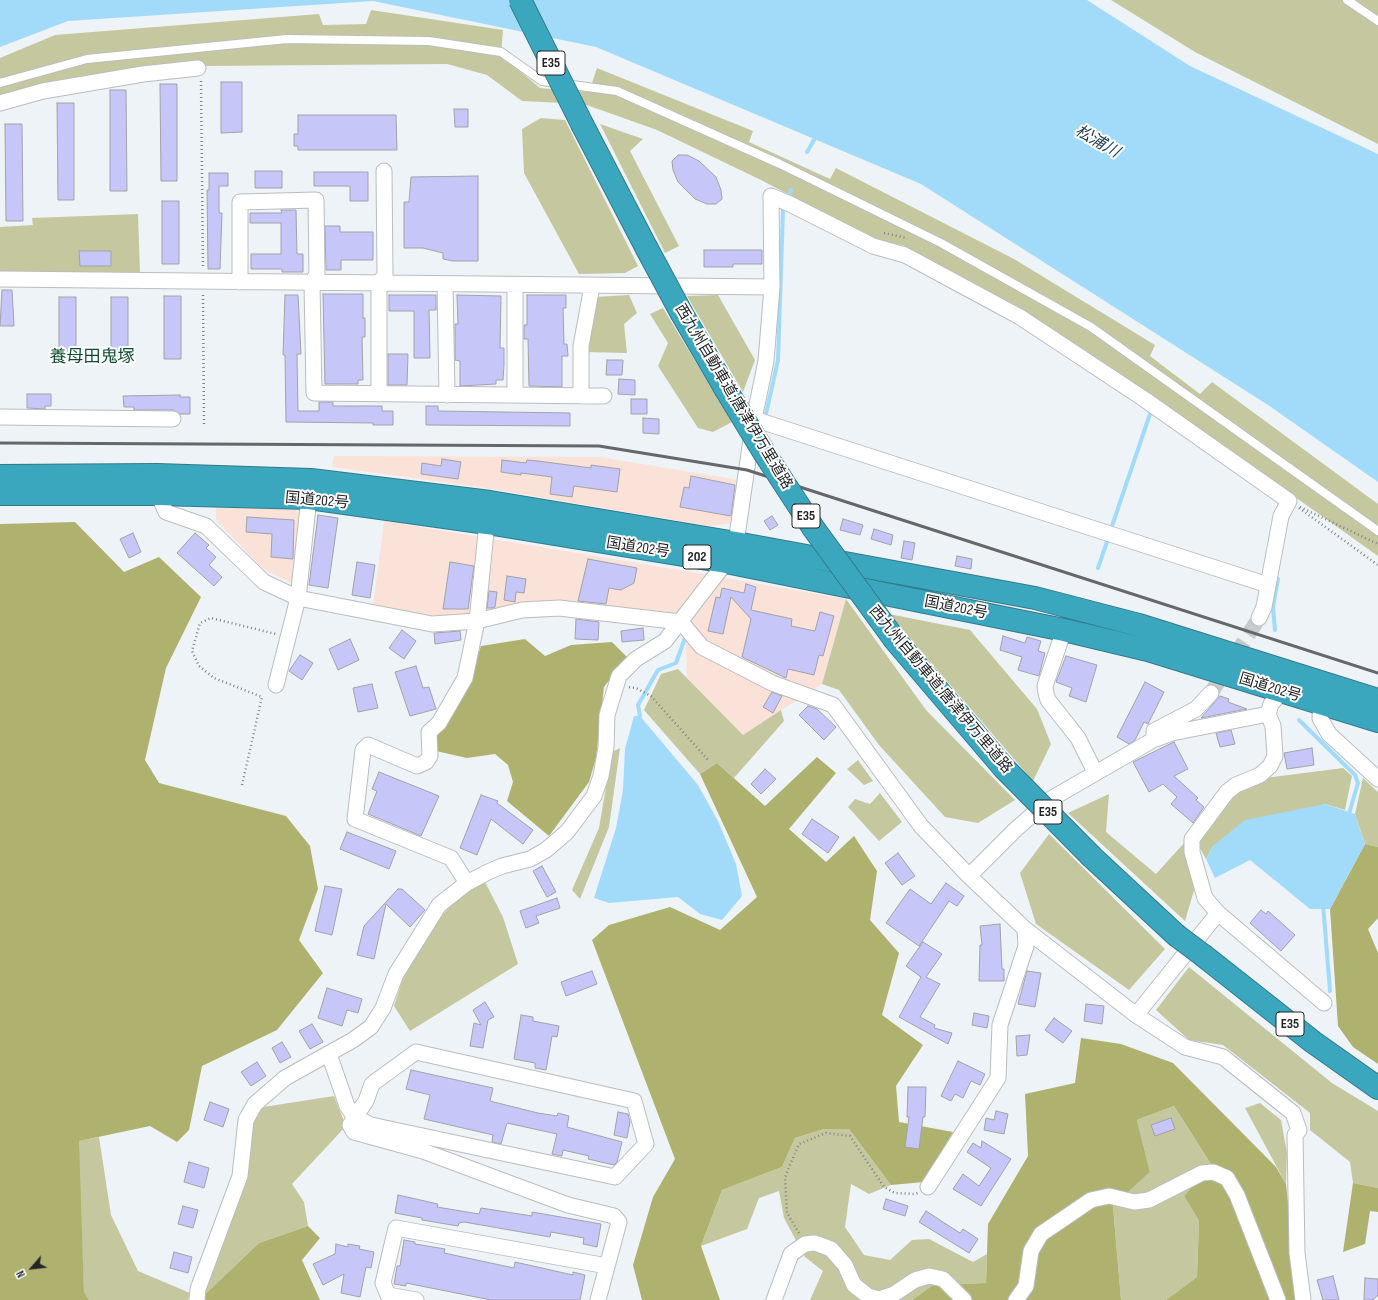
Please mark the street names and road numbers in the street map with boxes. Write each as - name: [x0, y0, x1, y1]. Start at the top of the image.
- road number: E35: [537, 51, 565, 75]
- street label: 西九州自動車道;唐津伊万里道路: [670, 301, 796, 493]
- street label: 国道202号: [284, 489, 350, 513]
- road number: E35: [792, 504, 820, 528]
- street label: 国道202号: [605, 534, 671, 562]
- road number: 202: [683, 545, 711, 569]
- street label: 国道202号: [923, 593, 989, 623]
- street label: 西九州自動車道;唐津伊万里道路: [865, 603, 1015, 777]
- street label: 国道202号: [1237, 670, 1303, 706]
- road number: E35: [1034, 800, 1062, 824]
- road number: E35: [1276, 1012, 1304, 1036]

